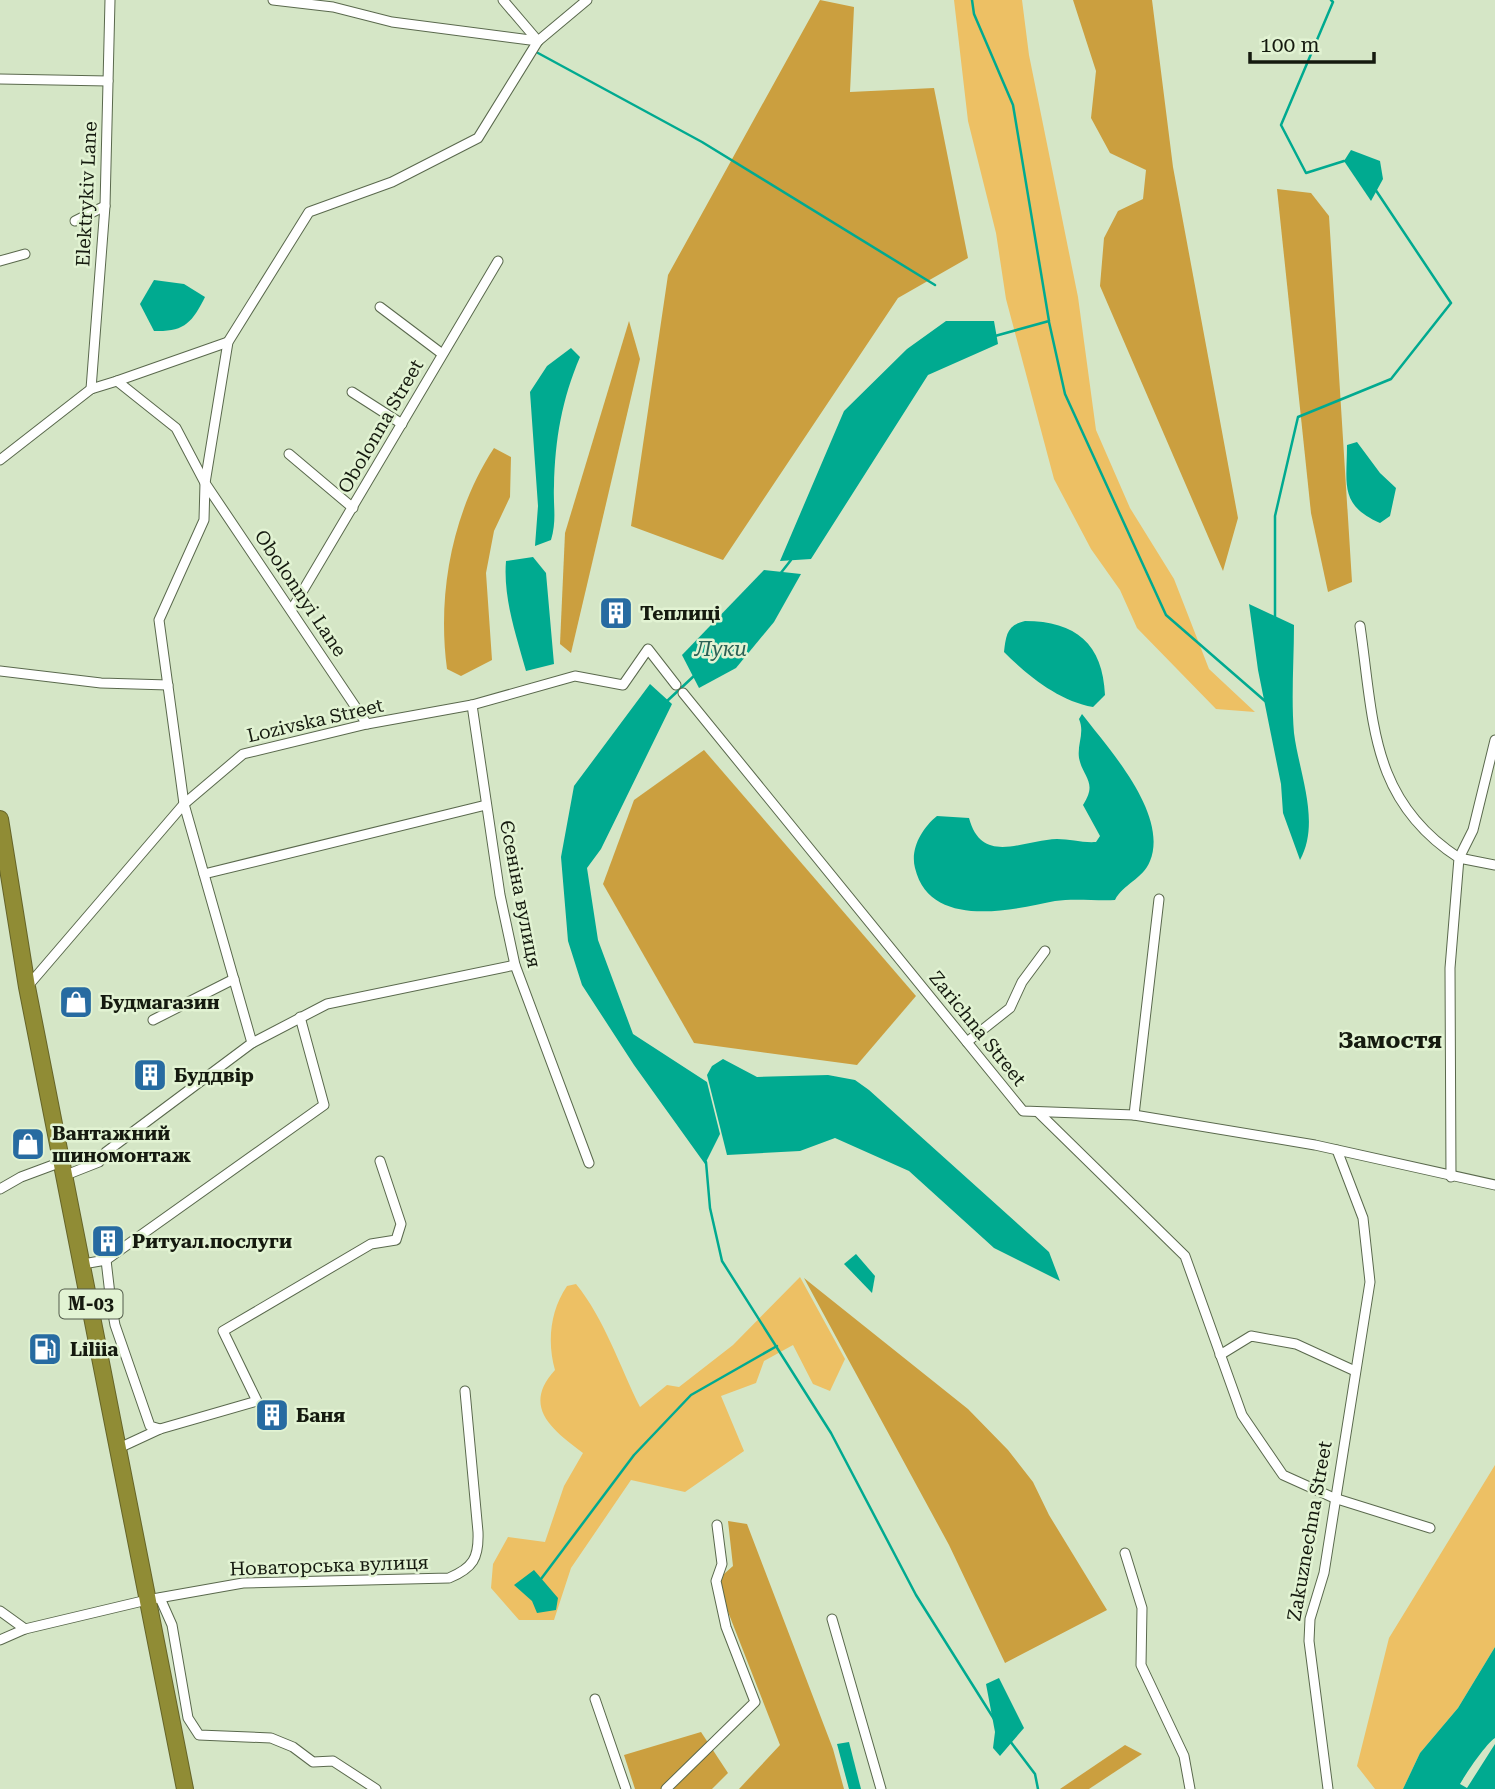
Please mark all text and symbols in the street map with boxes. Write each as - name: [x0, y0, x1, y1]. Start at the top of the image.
- scale bar: [1250, 21, 1374, 65]
- text: 100 m: [1260, 33, 1320, 57]
- street label: Elektrykiv Lane: [71, 121, 102, 267]
- street label: Obolonna Street: [333, 355, 428, 497]
- street label: Obolonnyi Lane: [250, 526, 351, 661]
- building icon: Теплиці: [597, 594, 635, 632]
- place label: Теплиці: [640, 602, 720, 625]
- water label: Луки: [693, 637, 747, 661]
- street label: Lozivska Street: [245, 694, 386, 747]
- street label: Єсеніна вулиця: [495, 818, 546, 970]
- street label: Zarichna Street: [924, 966, 1031, 1090]
- shop icon: Будмагазин: [57, 983, 95, 1021]
- place label: Будмагазин: [100, 991, 220, 1014]
- district label: Замостя: [1338, 1027, 1442, 1054]
- building icon: Буддвір: [131, 1056, 169, 1094]
- place label: Буддвір: [174, 1064, 254, 1087]
- place label: Вантажний шиномонтаж: [52, 1122, 191, 1167]
- shop icon: Вантажний шиномонтаж: [9, 1125, 47, 1163]
- building icon: Ритуал.послуги: [89, 1222, 127, 1260]
- place label: Ритуал.послуги: [132, 1230, 292, 1253]
- road number: М-03: [60, 1289, 122, 1318]
- fuel station icon: Liliia: [26, 1330, 64, 1368]
- place label: Liliia: [70, 1338, 118, 1361]
- building icon: Баня: [253, 1396, 291, 1434]
- place label: Баня: [296, 1404, 345, 1427]
- street label: Zakuznechna Street: [1282, 1439, 1337, 1623]
- street label: Новаторська вулиця: [229, 1551, 429, 1580]

